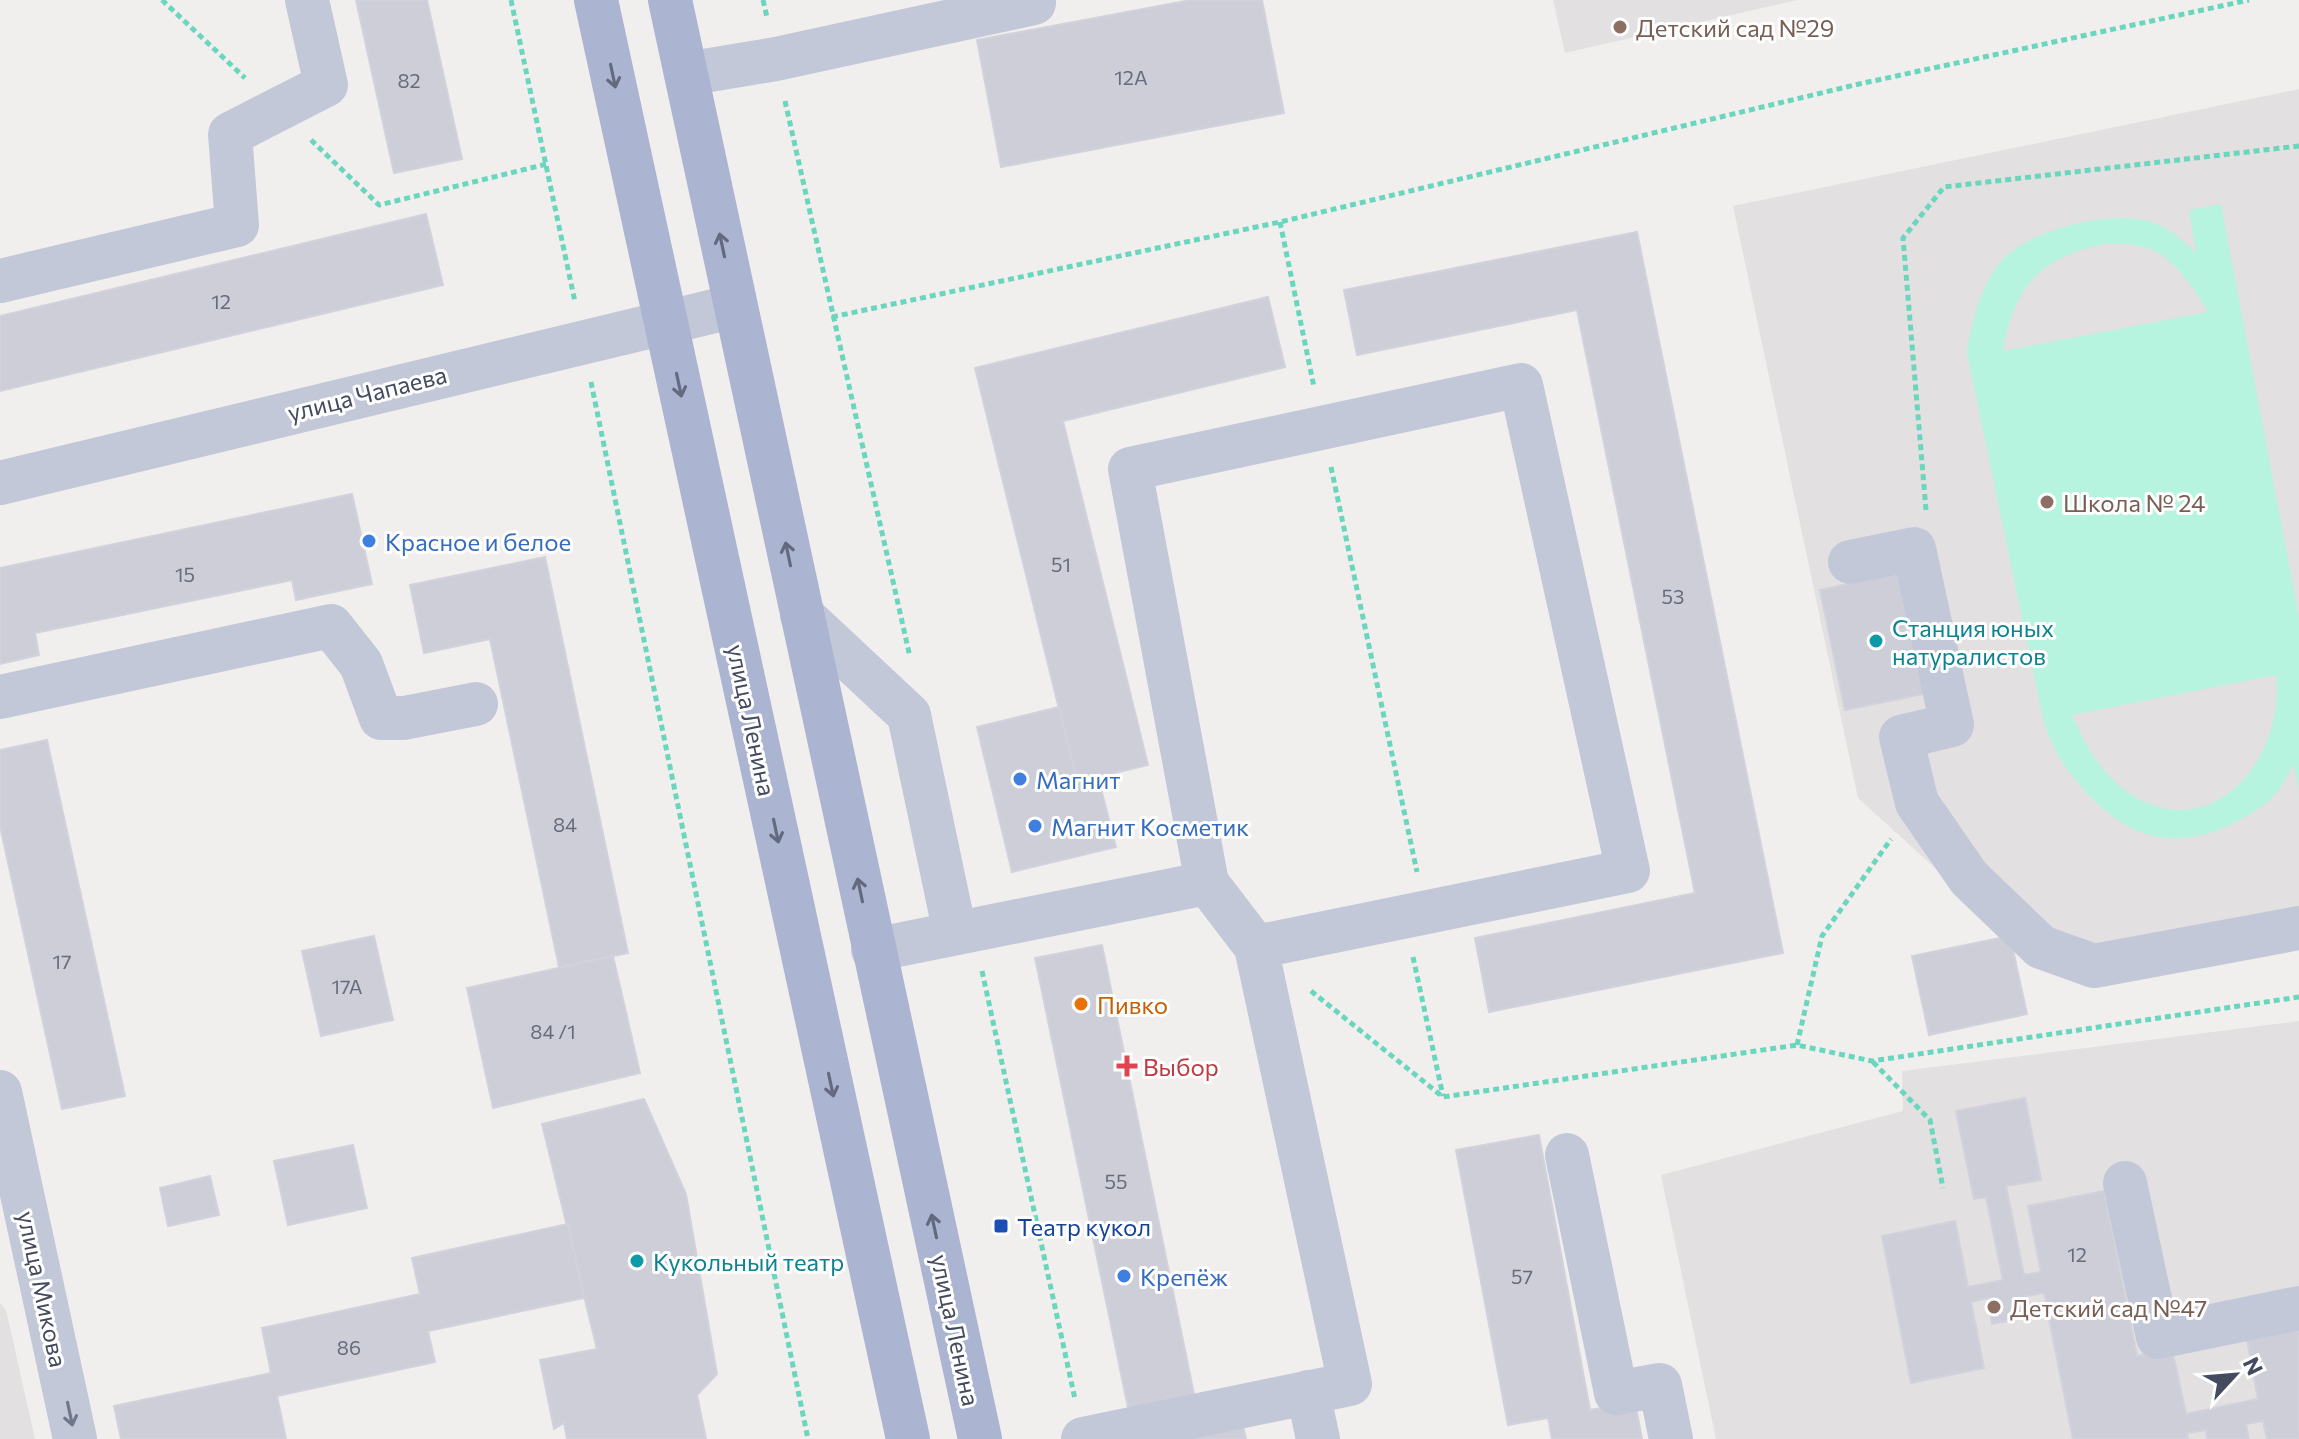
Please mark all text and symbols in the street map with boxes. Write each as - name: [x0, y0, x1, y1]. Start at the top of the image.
- place label: Детский сад №29: [1636, 13, 1834, 42]
- marker: Детский сад №29: [1611, 18, 1629, 36]
- one-way arrow: [606, 63, 621, 89]
- house number: 12А: [1114, 65, 1148, 89]
- house number: 82: [397, 68, 421, 92]
- one-way arrow: [714, 232, 729, 258]
- house number: 12: [211, 289, 231, 313]
- street label: улица Чапаева: [284, 359, 450, 427]
- one-way arrow: [672, 372, 687, 397]
- place label: Школа № 24: [2063, 488, 2205, 517]
- marker: Школа № 24: [2038, 493, 2056, 511]
- place label: Красное и белое: [385, 527, 571, 556]
- marker: Красное и белое: [360, 532, 378, 550]
- one-way arrow: [780, 541, 795, 567]
- house number: 51: [1051, 552, 1071, 576]
- house number: 15: [175, 562, 195, 586]
- house number: 53: [1662, 584, 1684, 608]
- place label: Станция юных натуралистов: [1892, 613, 2054, 670]
- marker: Станция юных натуралистов: [1867, 632, 1885, 650]
- street label: улица Ленина: [722, 641, 782, 799]
- place label: Магнит: [1036, 765, 1120, 794]
- marker: Магнит: [1011, 770, 1029, 788]
- house number: 84: [553, 812, 577, 836]
- place label: Магнит Косметик: [1051, 812, 1249, 841]
- one-way arrow: [769, 817, 784, 843]
- marker: Магнит Косметик: [1026, 817, 1044, 835]
- one-way arrow: [852, 878, 867, 903]
- house number: 17: [52, 949, 72, 973]
- house number: 17А: [331, 974, 363, 998]
- place label: Пивко: [1097, 990, 1168, 1019]
- marker: Пивко: [1072, 995, 1090, 1013]
- house number: 84 /1: [530, 1019, 576, 1043]
- place label: Выбор: [1143, 1052, 1219, 1081]
- marker: Выбор: [1118, 1057, 1136, 1075]
- one-way arrow: [824, 1071, 839, 1097]
- house number: 55: [1105, 1169, 1127, 1193]
- street label: улица Микова: [12, 1208, 74, 1370]
- place label: Театр кукол: [1017, 1212, 1151, 1241]
- one-way arrow: [926, 1214, 941, 1239]
- marker: Театр кукол: [992, 1217, 1010, 1235]
- house number: 12: [2067, 1242, 2087, 1266]
- place label: Кукольный театр: [653, 1247, 844, 1276]
- street label: улица Ленина: [926, 1251, 986, 1409]
- marker: Кукольный театр: [628, 1252, 646, 1270]
- place label: Крепёж: [1140, 1262, 1228, 1291]
- house number: 57: [1511, 1264, 1533, 1288]
- marker: Крепёж: [1115, 1267, 1133, 1285]
- place label: Детский сад №47: [2010, 1293, 2207, 1322]
- marker: Детский сад №47: [1985, 1298, 2003, 1316]
- house number: 86: [337, 1335, 361, 1359]
- north arrow: [2195, 1335, 2275, 1415]
- text: N: [2238, 1353, 2269, 1379]
- one-way arrow: [63, 1401, 78, 1427]

